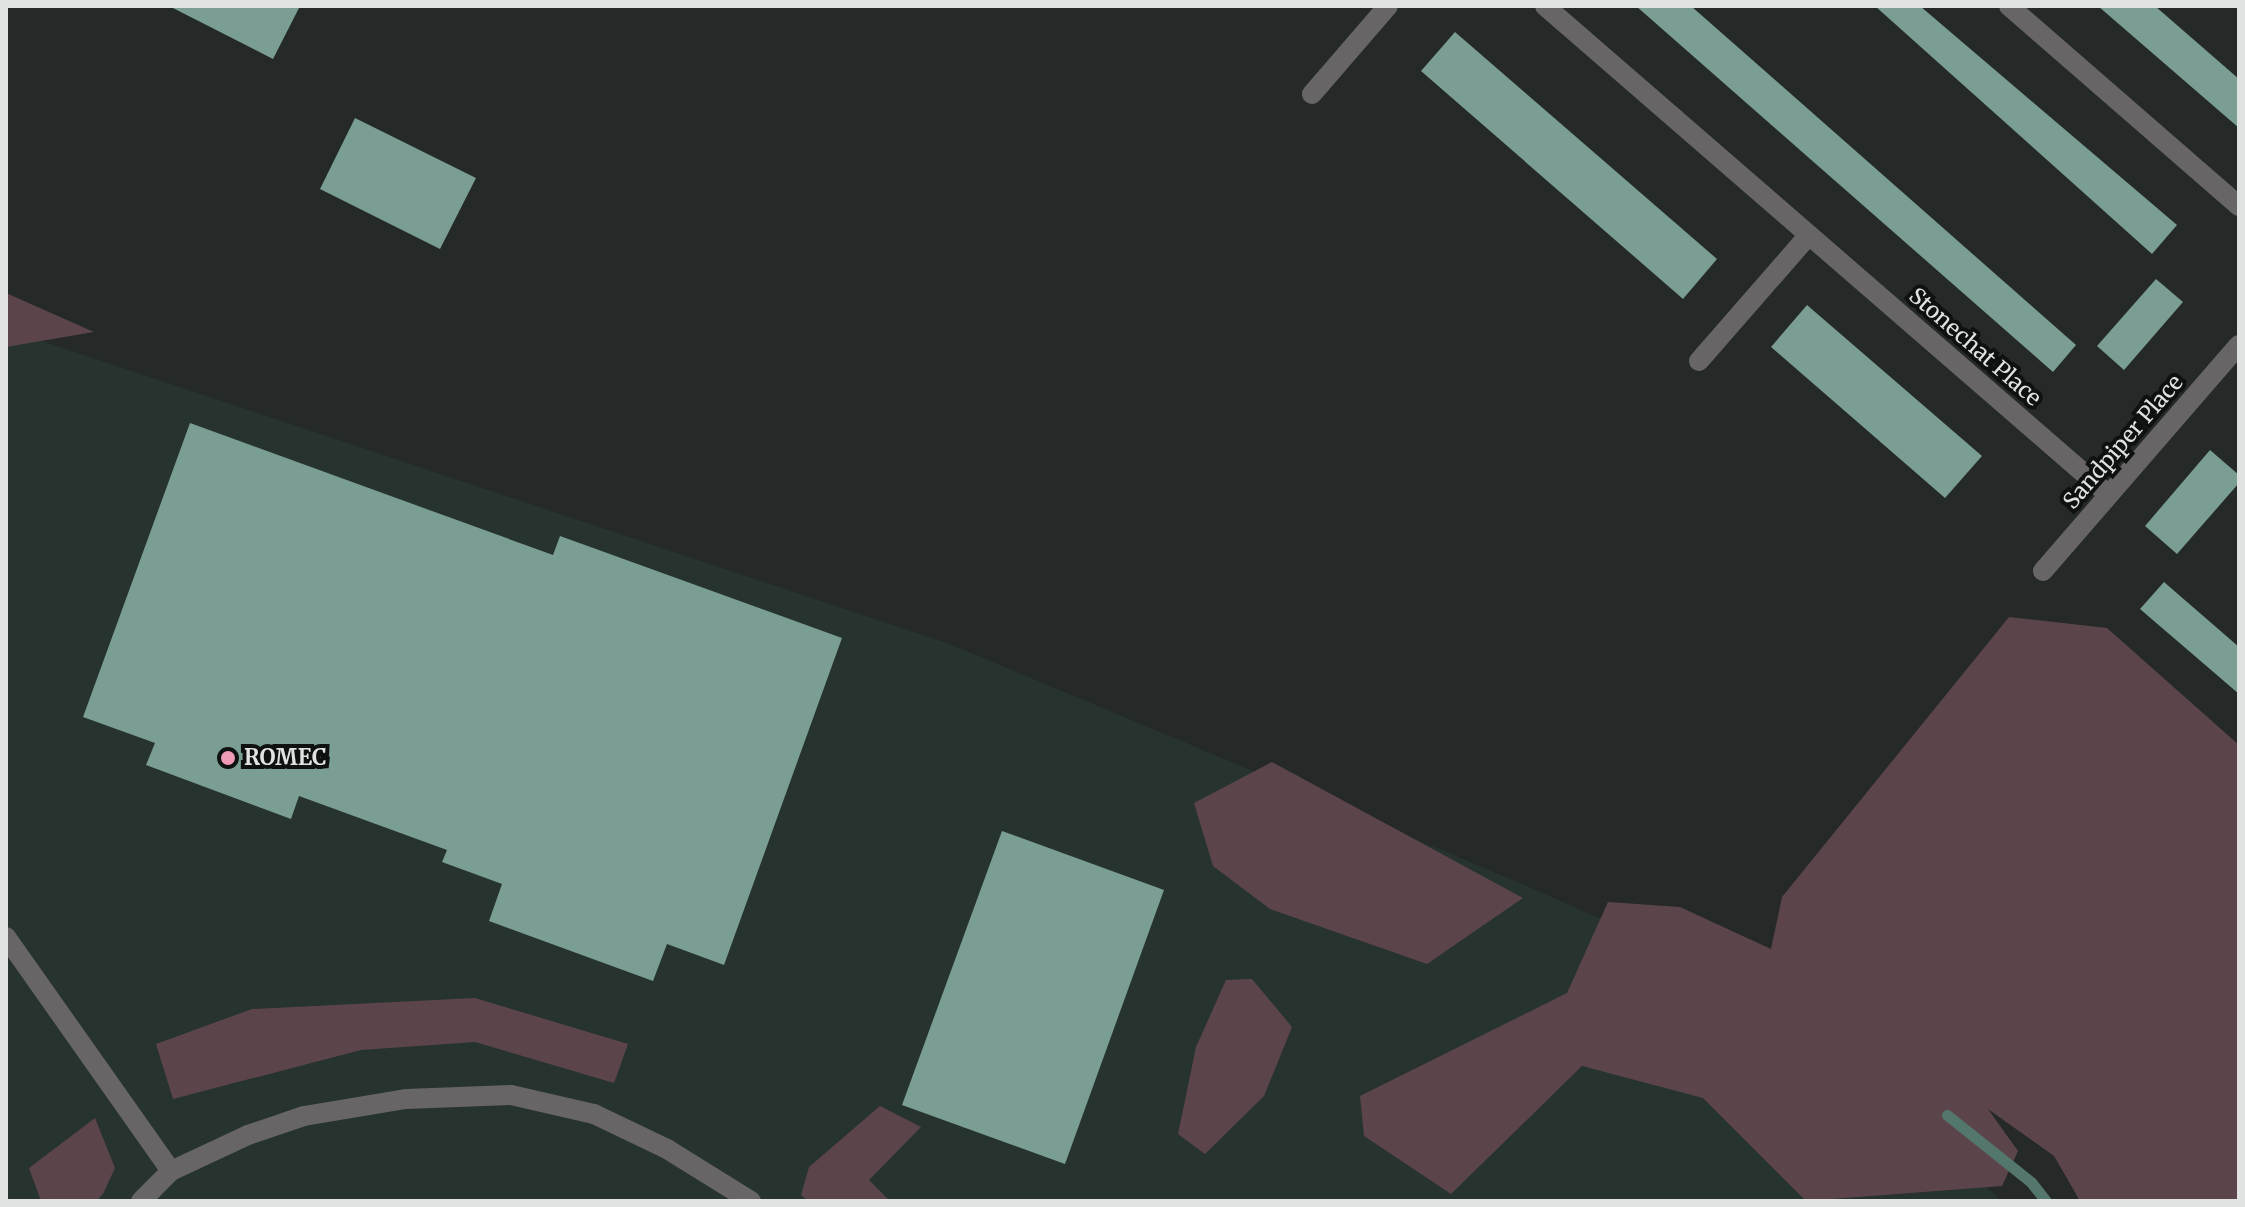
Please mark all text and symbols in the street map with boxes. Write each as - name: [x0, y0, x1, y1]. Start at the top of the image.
- street label: Stonechat Place: [1904, 283, 2046, 411]
- street label: Sandpiper Place: [2058, 370, 2188, 514]
- place label: ROMEC: [244, 745, 327, 771]
- marker: ROMEC: [219, 749, 237, 767]

